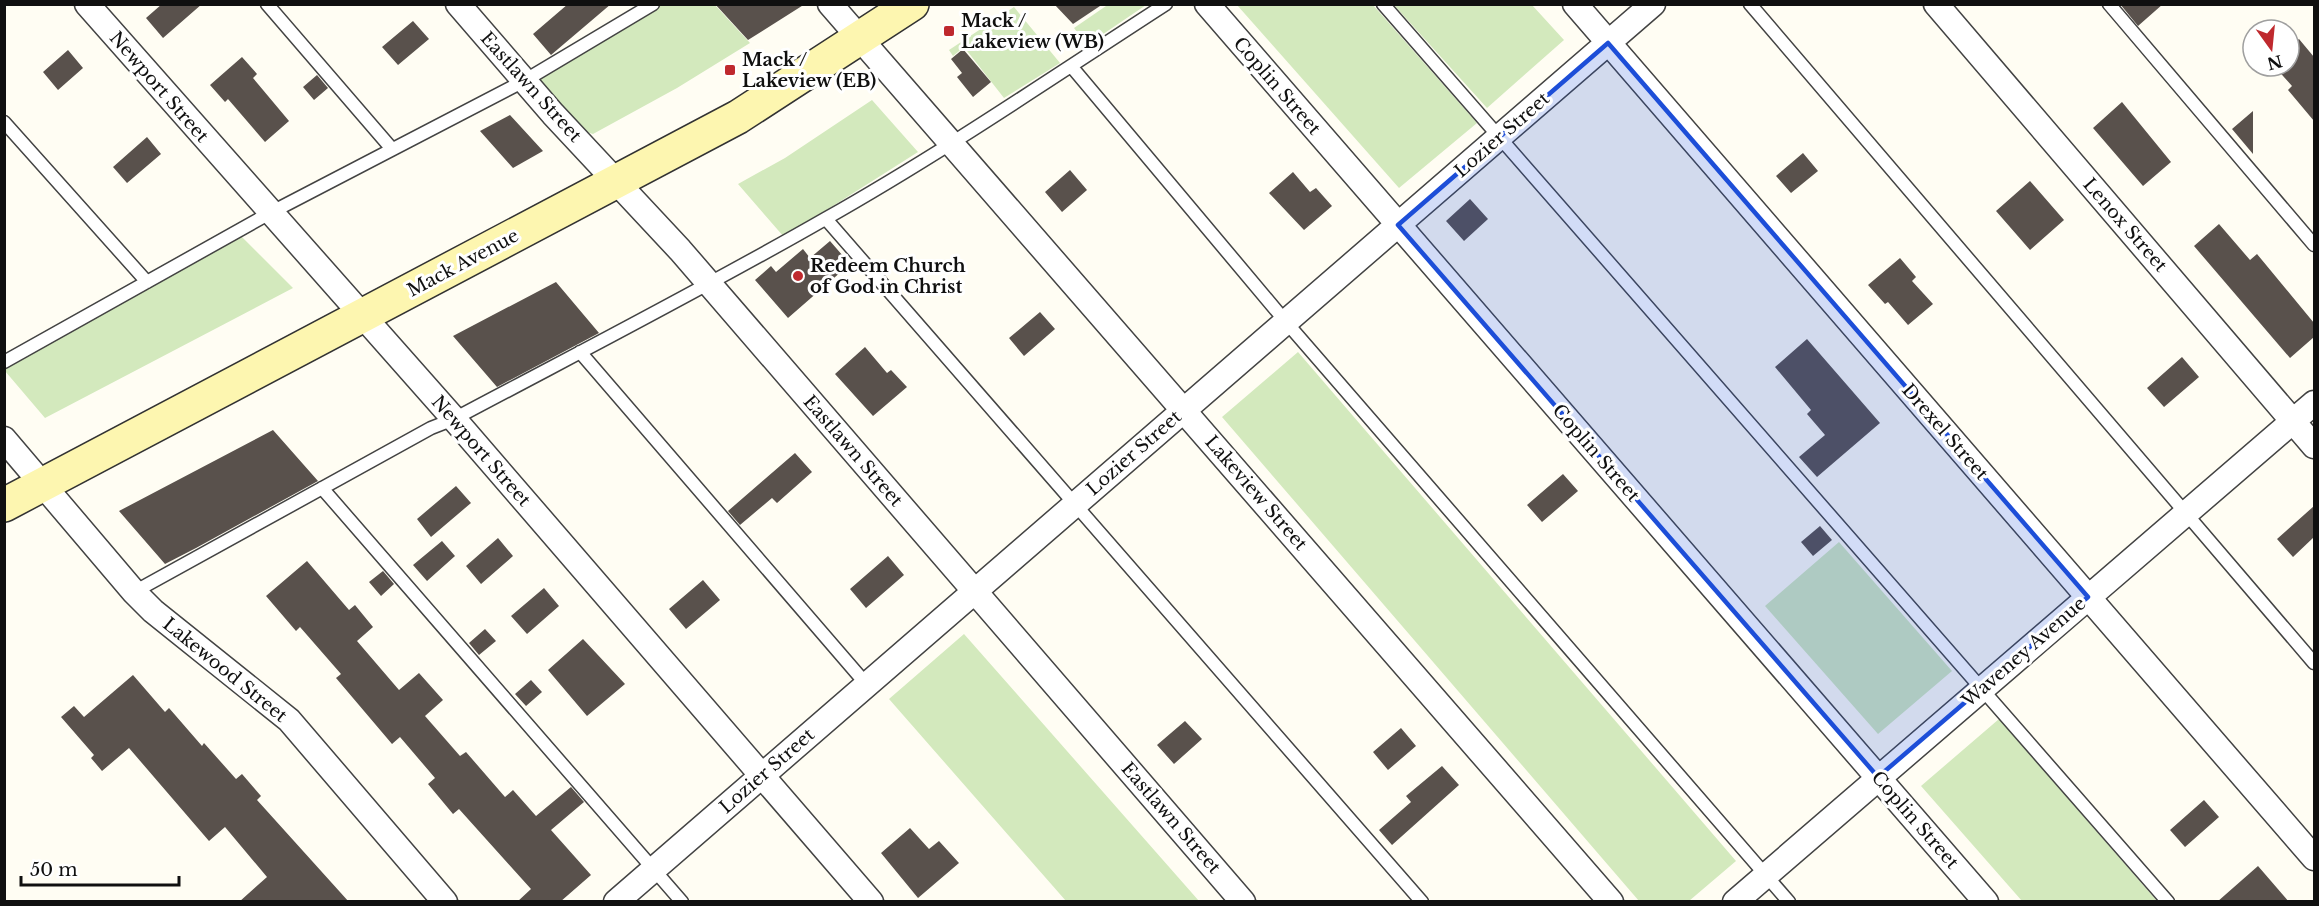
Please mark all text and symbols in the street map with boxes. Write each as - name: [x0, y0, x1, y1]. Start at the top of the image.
- place label: Mack / Lakeview (WB): [961, 10, 1104, 53]
- north arrow: [2241, 18, 2301, 78]
- marker: Mack / Lakeview (WB): [942, 24, 956, 38]
- street label: Newport Street: [105, 27, 213, 147]
- street label: Eastlawn Street: [476, 27, 586, 147]
- street label: Coplin Street: [1229, 33, 1325, 139]
- place label: Mack / Lakeview (EB): [742, 49, 876, 92]
- text: N: [2265, 51, 2285, 74]
- marker: Mack / Lakeview (EB): [723, 63, 737, 77]
- street label: Lozier Street: [1450, 88, 1554, 182]
- street label: Lenox Street: [2078, 174, 2172, 277]
- street label: Mack Avenue: [404, 224, 522, 302]
- place label: Redeem Church of God in Christ: [810, 255, 966, 298]
- marker: Redeem Church of God in Christ: [791, 269, 805, 283]
- street label: Drexel Street: [1897, 379, 1993, 485]
- street label: Newport Street: [427, 391, 535, 511]
- street label: Eastlawn Street: [799, 391, 908, 511]
- street label: Coplin Street: [1548, 400, 1644, 506]
- street label: Lozier Street: [1082, 406, 1186, 500]
- street label: Lakeview Street: [1200, 431, 1312, 555]
- street label: Waveney Avenue: [1957, 592, 2090, 712]
- street label: Lakewood Street: [158, 613, 292, 727]
- street label: Lozier Street: [715, 724, 819, 818]
- street label: Eastlawn Street: [1117, 758, 1226, 878]
- street label: Coplin Street: [1867, 767, 1963, 873]
- scale bar: [21, 849, 178, 887]
- text: 50 m: [30, 859, 78, 881]

